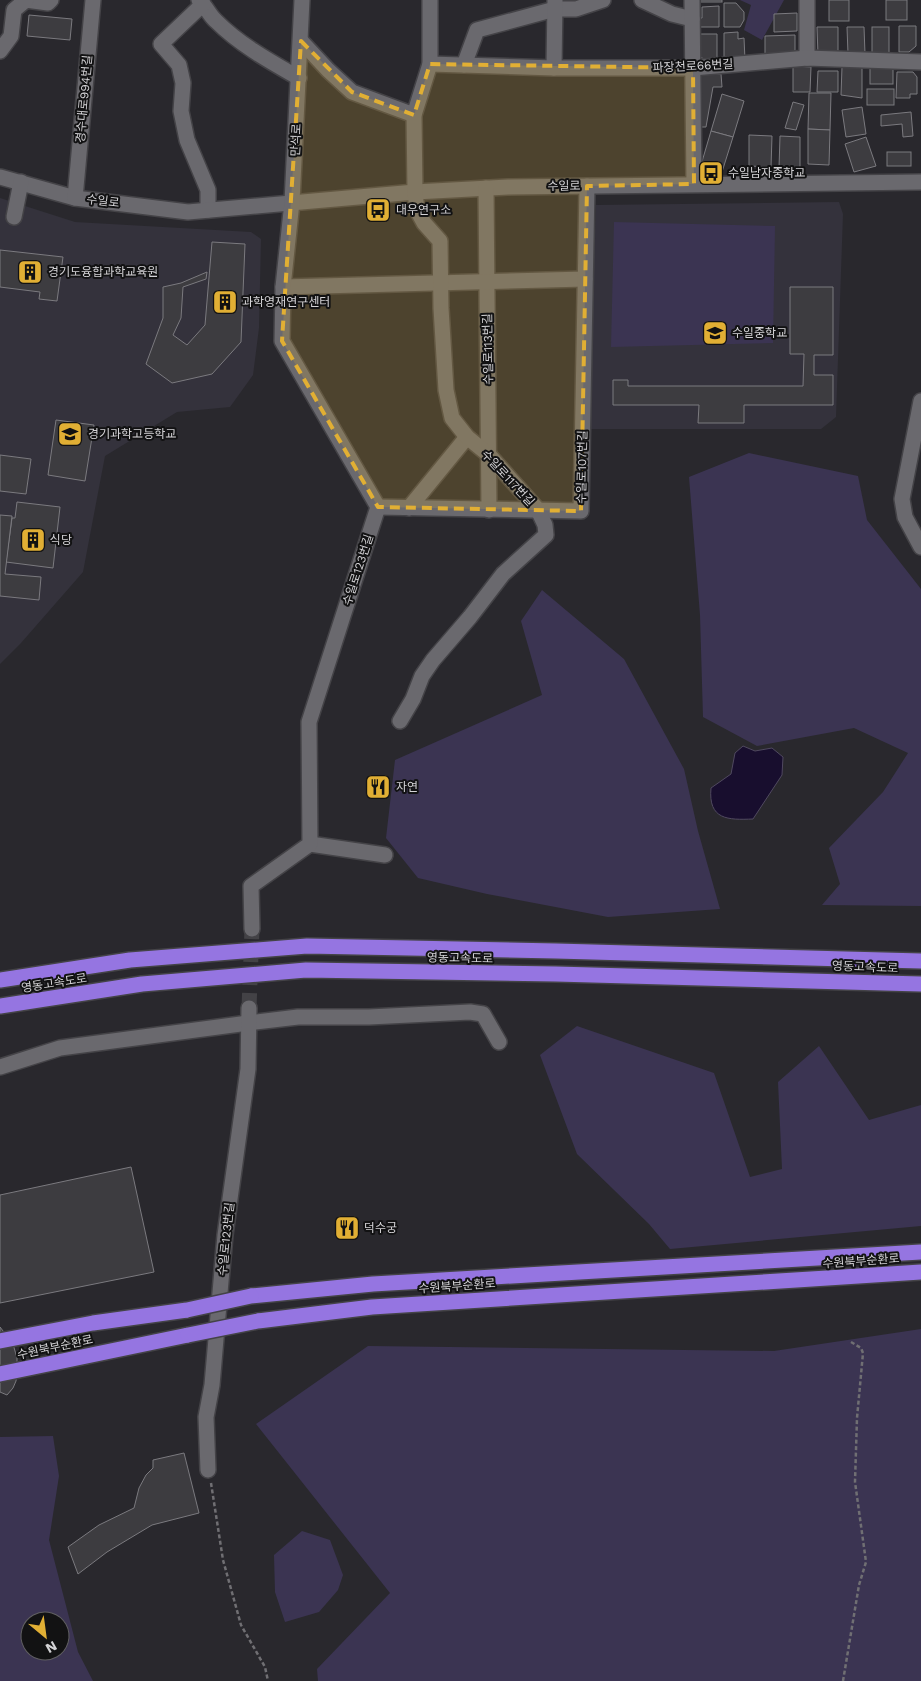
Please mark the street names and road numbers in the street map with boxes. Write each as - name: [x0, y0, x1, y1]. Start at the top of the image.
- street label: 경수대로994번길: [73, 54, 95, 144]
- street label: 파장천로66번길: [652, 57, 734, 75]
- street label: 만석로: [288, 123, 304, 157]
- street label: 수일로: [547, 179, 581, 193]
- street label: 수일로: [86, 192, 120, 210]
- street label: 수일로113번길: [480, 313, 496, 385]
- street label: 수일로107번길: [574, 430, 590, 504]
- street label: 수일로117번길: [479, 447, 537, 509]
- street label: 수일로123번길: [340, 533, 376, 607]
- street label: 영동고속도로: [427, 950, 493, 966]
- street label: 영동고속도로: [832, 959, 898, 975]
- street label: 영동고속도로: [20, 971, 88, 995]
- street label: 수일로123번길: [215, 1202, 237, 1276]
- street label: 수원북부순환로: [822, 1251, 900, 1271]
- street label: 수원북부순환로: [418, 1276, 496, 1296]
- street label: 수원북부순환로: [16, 1332, 94, 1362]

